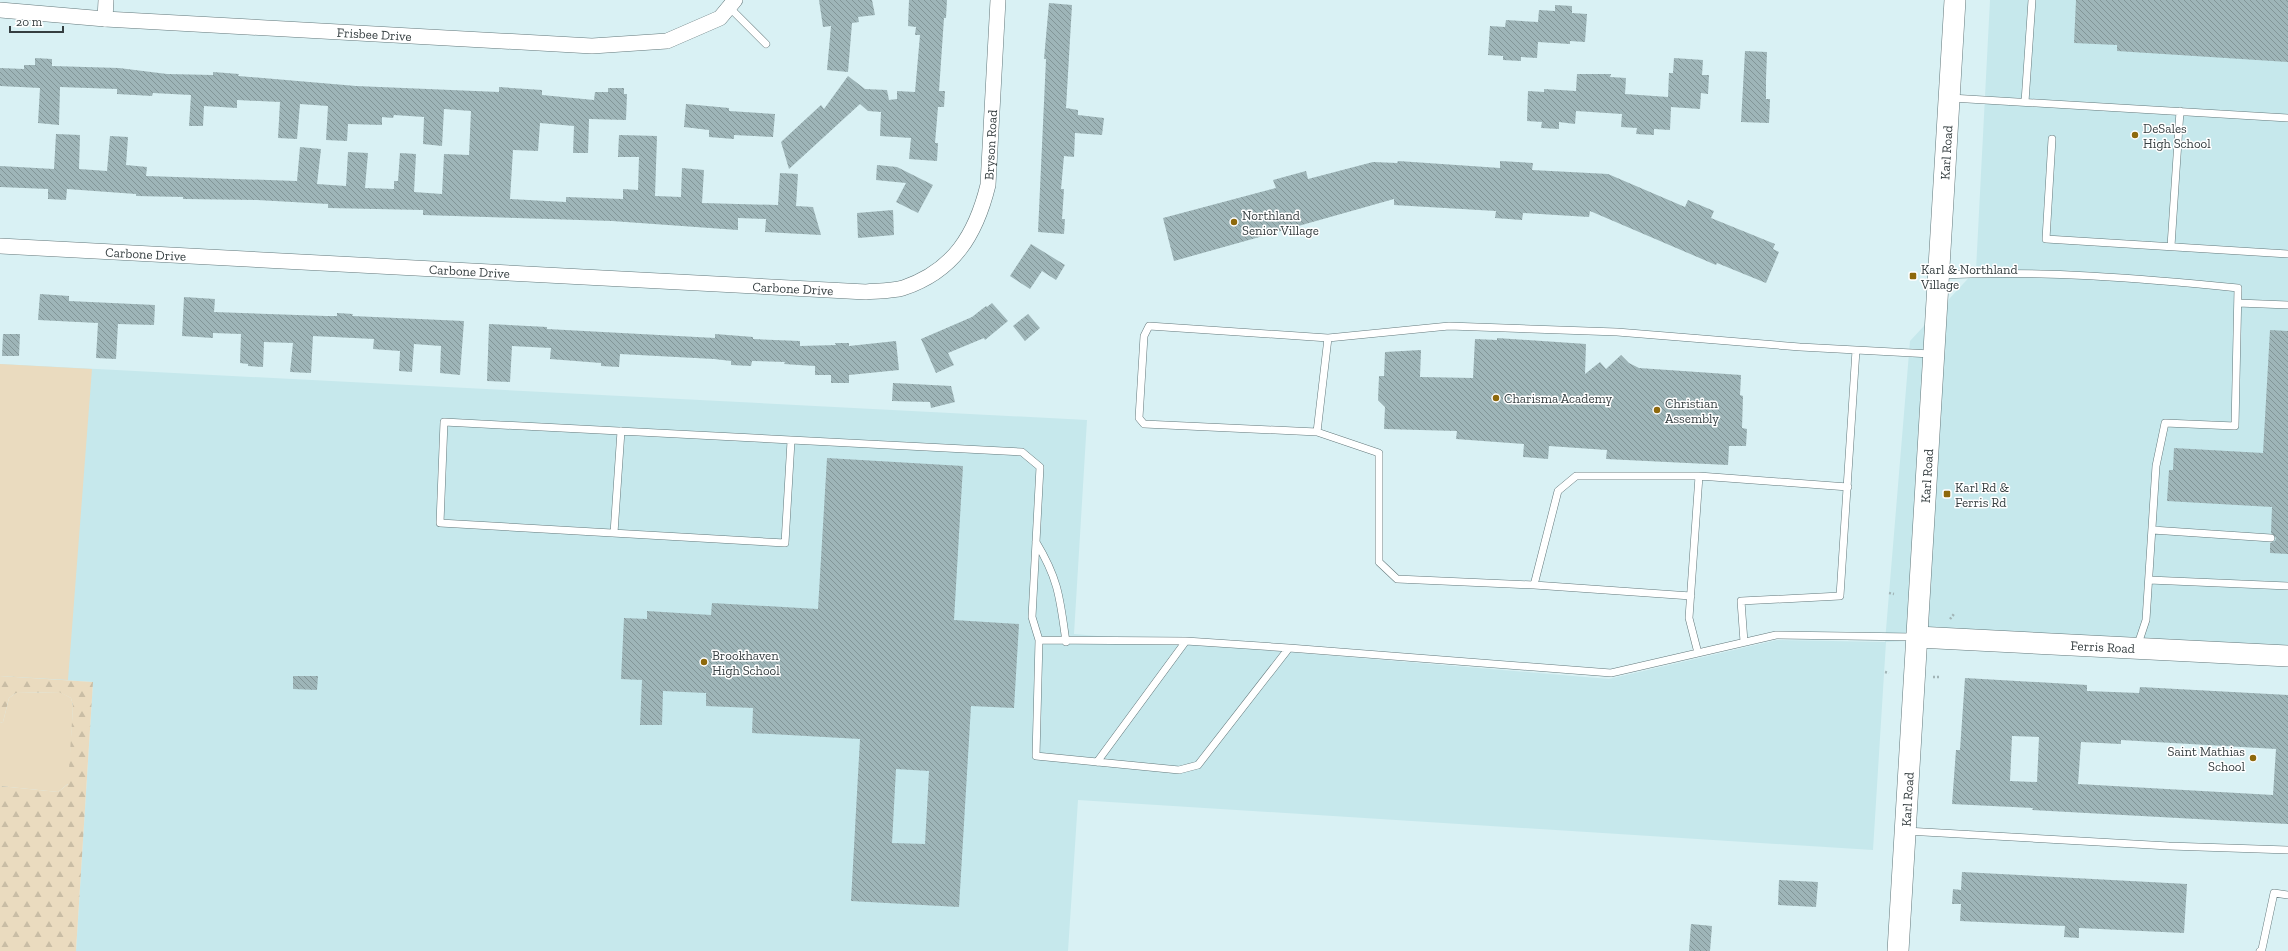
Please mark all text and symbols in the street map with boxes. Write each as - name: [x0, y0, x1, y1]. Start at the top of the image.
- scale bar: [10, 8, 63, 34]
- text: 20 m: [16, 15, 43, 29]
- street label: Frisbee Drive: [336, 25, 412, 44]
- street label: Bryson Road: [981, 109, 1000, 180]
- place label: DeSales High School: [2143, 121, 2211, 151]
- street label: Karl Road: [1937, 125, 1955, 180]
- marker: DeSales High School: [2130, 130, 2140, 140]
- place label: Northland Senior Village: [1242, 208, 1319, 238]
- marker: Northland Senior Village: [1229, 217, 1239, 227]
- street label: Carbone Drive: [105, 245, 187, 264]
- street label: Carbone Drive: [428, 262, 510, 281]
- place label: Karl & Northland Village: [1920, 262, 2018, 292]
- marker: Karl & Northland Village: [1908, 271, 1918, 281]
- street label: Carbone Drive: [752, 279, 834, 298]
- place label: Charisma Academy: [1504, 391, 1613, 406]
- marker: Charisma Academy: [1491, 393, 1501, 403]
- place label: Christian Assembly: [1665, 396, 1719, 426]
- marker: Christian Assembly: [1652, 405, 1662, 415]
- street label: Karl Road: [1918, 448, 1936, 503]
- place label: Karl Rd & Ferris Rd: [1955, 480, 2009, 510]
- marker: Karl Rd & Ferris Rd: [1942, 489, 1952, 499]
- street label: Ferris Road: [2070, 638, 2135, 656]
- place label: Brookhaven High School: [712, 648, 780, 678]
- marker: Brookhaven High School: [699, 657, 709, 667]
- place label: Saint Mathias School: [2168, 744, 2246, 774]
- marker: Saint Mathias School: [2248, 753, 2258, 763]
- street label: Karl Road: [1898, 772, 1917, 827]

